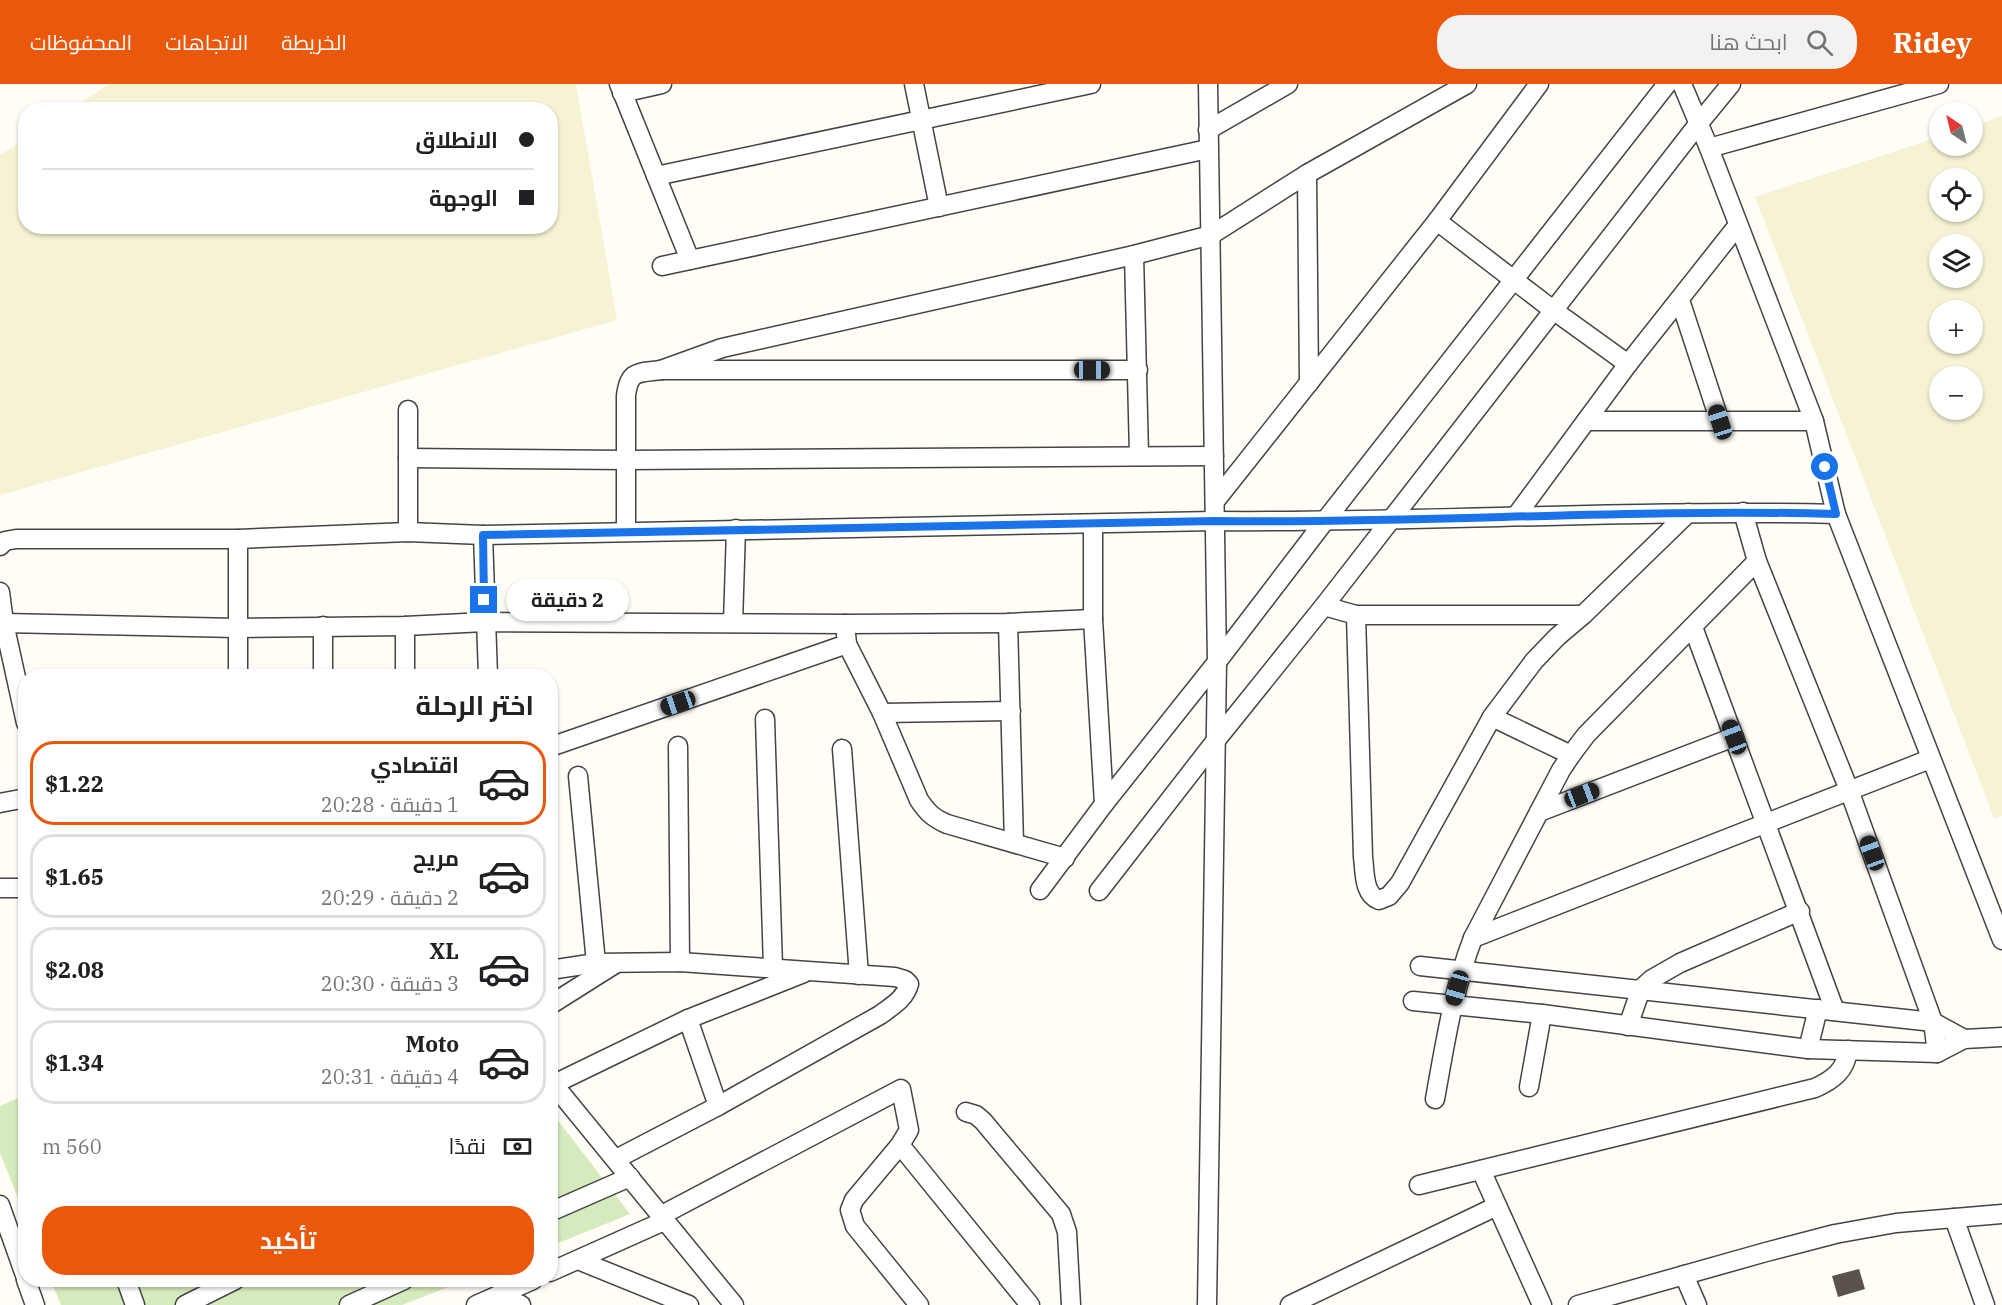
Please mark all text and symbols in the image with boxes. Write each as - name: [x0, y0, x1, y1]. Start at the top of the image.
- search box: [1437, 15, 1857, 69]
- text: Ridey: [1893, 24, 1972, 61]
- icon: search: [1803, 26, 1836, 59]
- text: ابحث هنا: [1709, 27, 1788, 56]
- text: المحفوظات: [30, 28, 132, 56]
- text: الاتجاهات: [165, 28, 248, 56]
- text: الخريطة: [281, 28, 347, 56]
- north arrow: [1929, 102, 1983, 156]
- map controls: [1929, 102, 1983, 420]
- text: الانطلاق: [415, 125, 498, 154]
- button: locate: [1929, 168, 1983, 222]
- text: الوجهة: [429, 183, 498, 212]
- button: layers: [1929, 234, 1983, 288]
- button: +: [1929, 300, 1983, 354]
- car: [1074, 361, 1110, 379]
- button: −: [1929, 366, 1983, 420]
- car: [1706, 402, 1734, 442]
- route start: [1811, 453, 1838, 480]
- callout: 2 دقيقة: [505, 579, 628, 621]
- route end: [470, 586, 497, 613]
- text: 2 دقيقة: [531, 586, 604, 613]
- text: اختر الرحلة: [416, 687, 534, 722]
- car: [658, 689, 698, 717]
- car: [1719, 717, 1749, 757]
- text: اقتصادي: [370, 750, 459, 779]
- icon: car: [477, 756, 531, 810]
- text: $1.22: [45, 769, 104, 798]
- car: [1562, 780, 1602, 810]
- text: 1 دقيقة · 20:28: [321, 791, 459, 818]
- car: [1857, 833, 1887, 873]
- text: مريح: [413, 843, 459, 872]
- icon: car: [477, 849, 531, 903]
- text: $1.65: [45, 862, 104, 891]
- text: 2 دقيقة · 20:29: [321, 884, 459, 911]
- text: XL: [429, 936, 459, 965]
- icon: car: [477, 942, 531, 996]
- text: $2.08: [45, 955, 104, 984]
- car: [1443, 968, 1471, 1008]
- text: 3 دقيقة · 20:30: [321, 970, 459, 997]
- text: Moto: [405, 1029, 459, 1058]
- icon: car: [477, 1035, 531, 1089]
- text: $1.34: [45, 1048, 104, 1077]
- text: 4 دقيقة · 20:31: [321, 1063, 459, 1090]
- icon: cash: [501, 1130, 534, 1163]
- text: نقدًا: [448, 1131, 486, 1160]
- text: 560 m: [42, 1133, 102, 1160]
- button: تأكيد: [42, 1206, 534, 1275]

